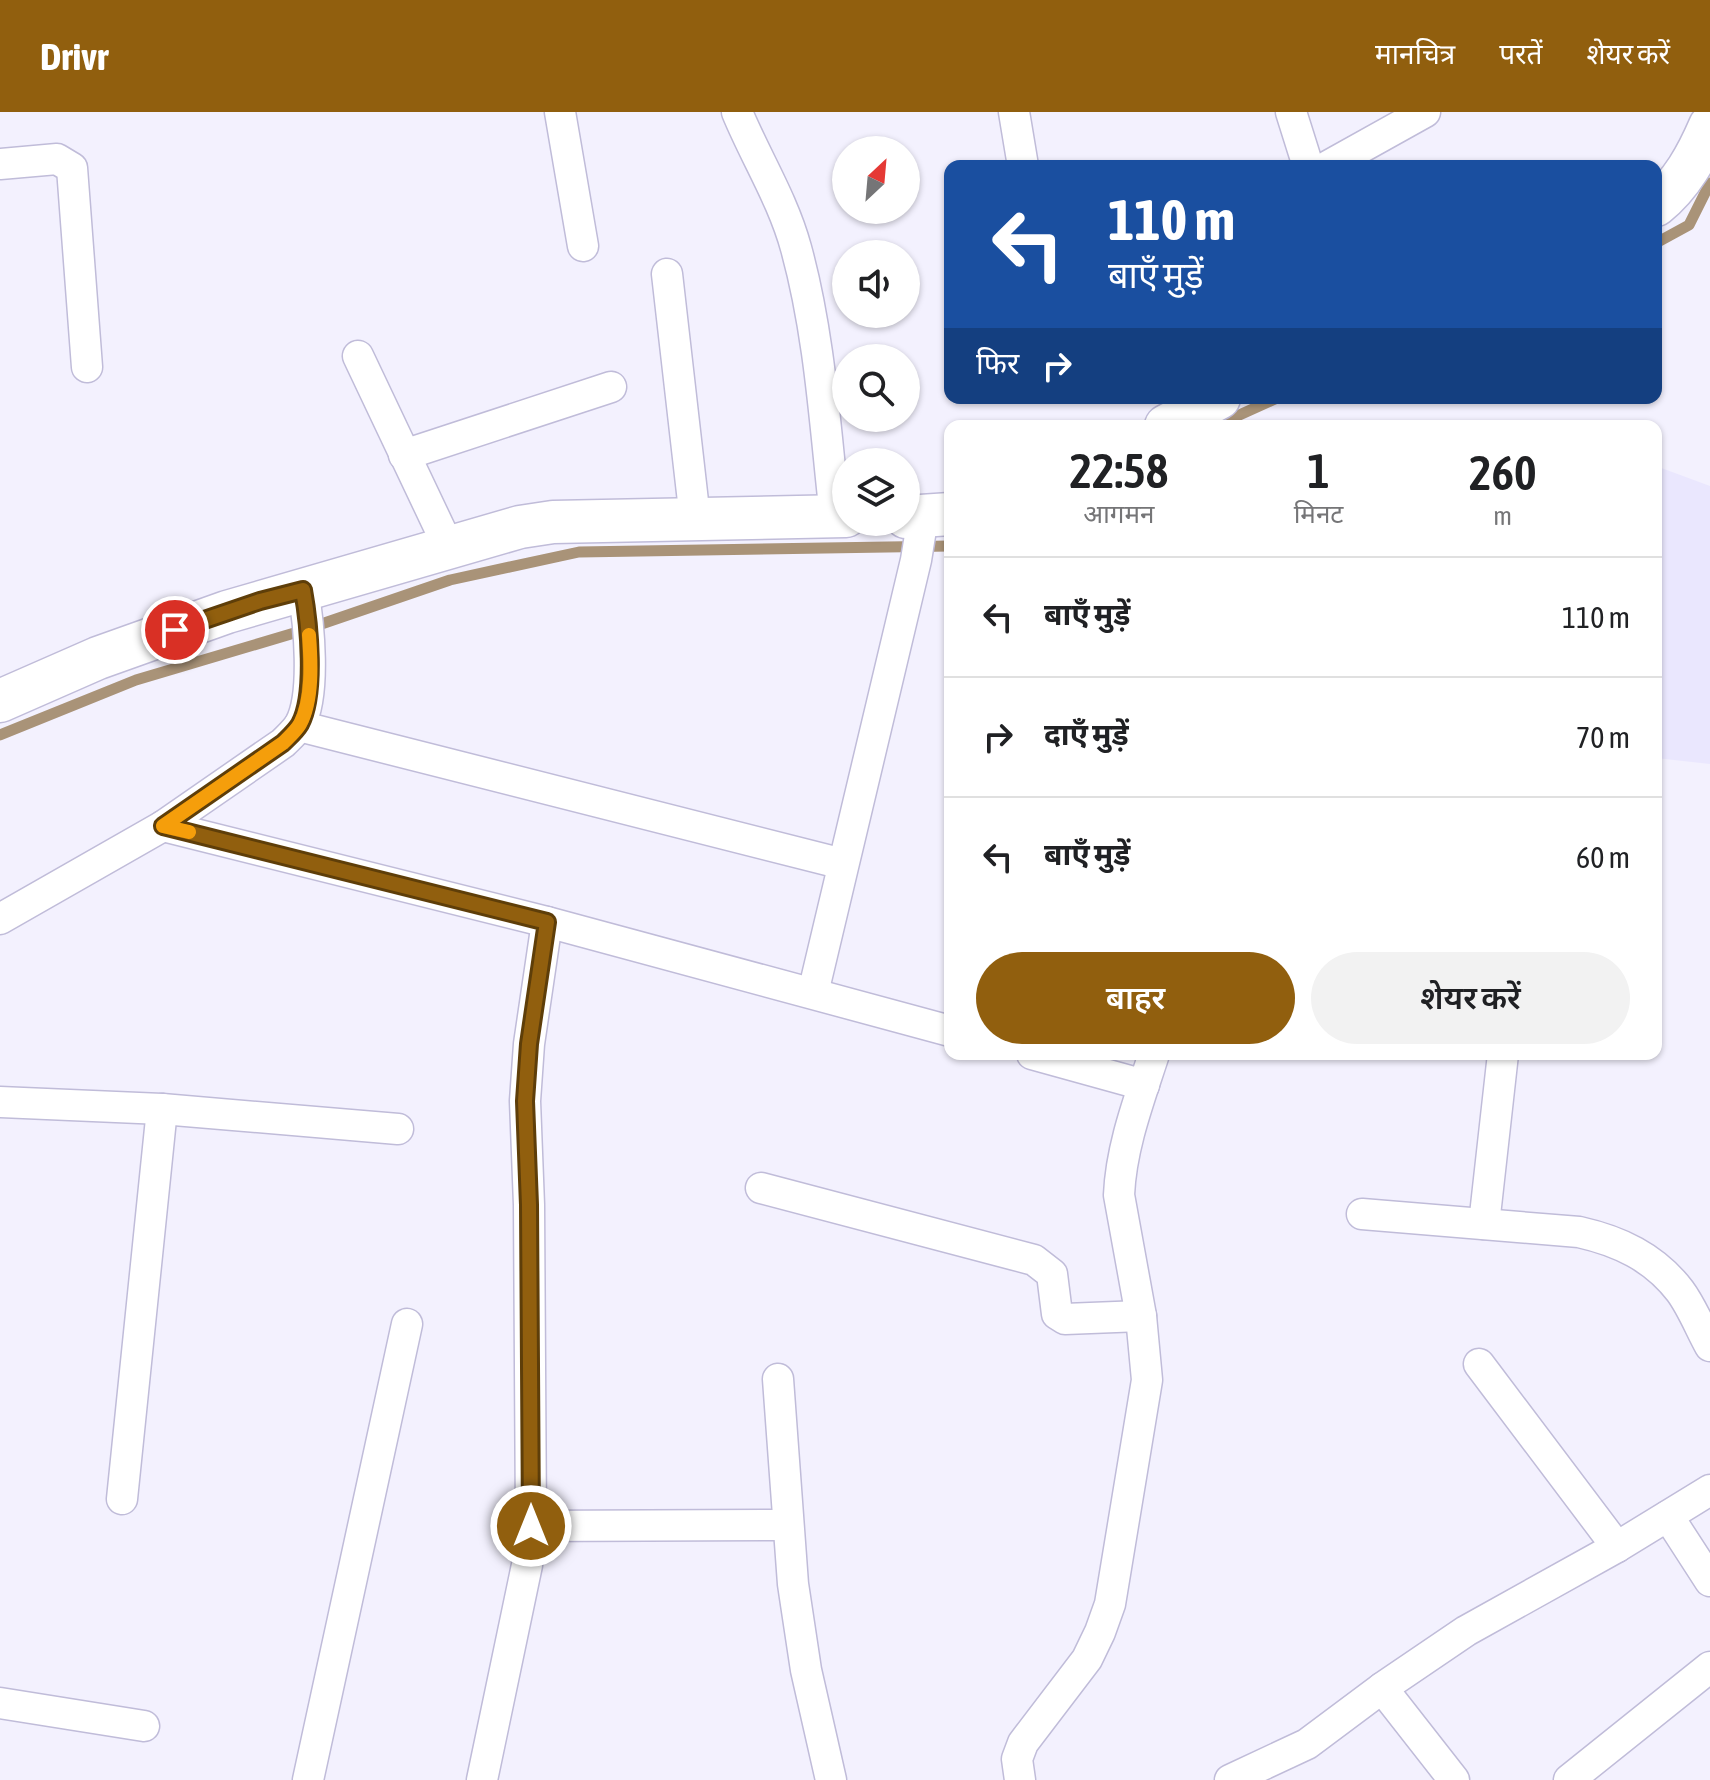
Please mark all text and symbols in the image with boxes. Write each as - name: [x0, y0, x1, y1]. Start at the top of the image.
- text: Drivr: [40, 35, 108, 78]
- text: मानचित्र: [1375, 38, 1455, 70]
- text: परतें: [1499, 38, 1542, 70]
- text: शेयर करें: [1586, 38, 1670, 70]
- north arrow: [832, 136, 920, 224]
- map controls: [832, 136, 920, 536]
- text: 110 m: [1108, 188, 1235, 252]
- icon: left: [976, 192, 1080, 296]
- button: sound: [832, 240, 920, 328]
- text: बाएँ मुड़ें: [1108, 254, 1204, 296]
- button: search: [832, 344, 920, 432]
- icon: right: [1035, 344, 1079, 388]
- text: फिर: [976, 346, 1019, 380]
- text: 22:58: [1069, 443, 1168, 498]
- text: 1: [1307, 443, 1330, 498]
- text: 260: [1469, 445, 1537, 500]
- button: layers: [832, 448, 920, 536]
- text: आगमन: [1083, 499, 1154, 529]
- text: मिनट: [1294, 499, 1343, 529]
- text: m: [1493, 501, 1512, 531]
- icon: left: [976, 595, 1020, 639]
- pin: [141, 596, 209, 664]
- text: बाएँ मुड़ें: [1044, 597, 1130, 631]
- text: 110 m: [1562, 600, 1630, 634]
- icon: arrive: [153, 608, 197, 652]
- icon: right: [976, 715, 1020, 759]
- text: दाएँ मुड़ें: [1044, 717, 1129, 751]
- text: 70 m: [1576, 720, 1630, 754]
- icon: left: [976, 835, 1020, 879]
- text: बाएँ मुड़ें: [1044, 837, 1130, 871]
- text: 60 m: [1576, 840, 1630, 874]
- button: बाहर: [976, 952, 1295, 1044]
- button: शेयर करें: [1311, 952, 1630, 1044]
- position arrow: [489, 1484, 573, 1568]

